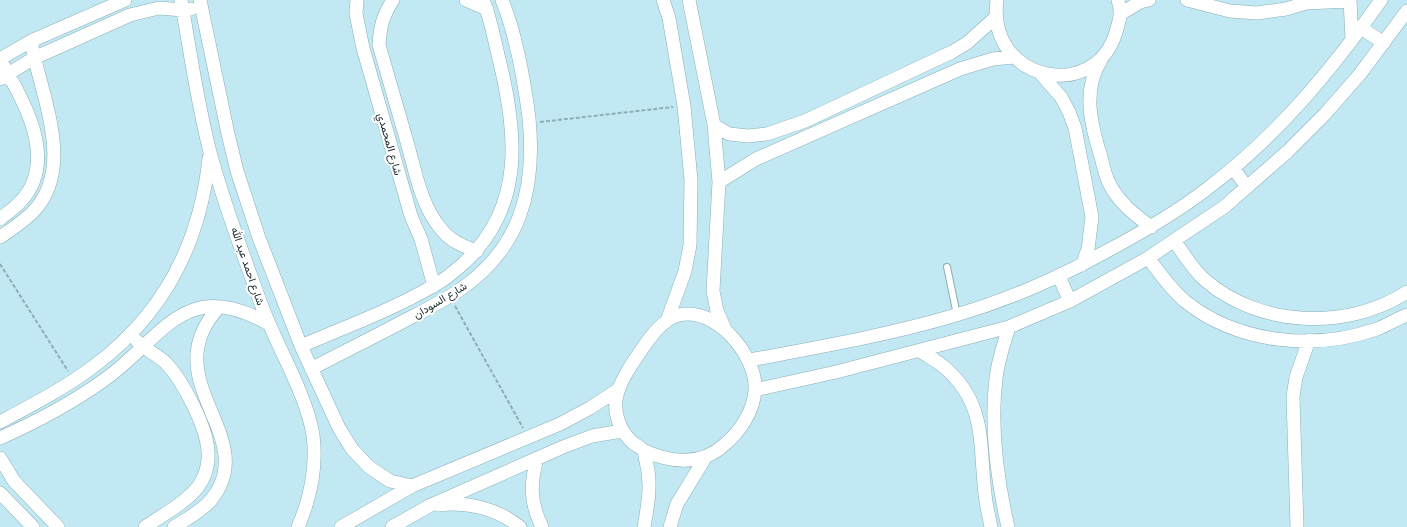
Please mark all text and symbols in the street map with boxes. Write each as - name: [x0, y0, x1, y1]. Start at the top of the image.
- street label: شارع المحمدي: [372, 111, 405, 178]
- street label: شارع احمد عبد الله: [227, 225, 267, 307]
- street label: شارع السودان: [411, 279, 470, 322]

